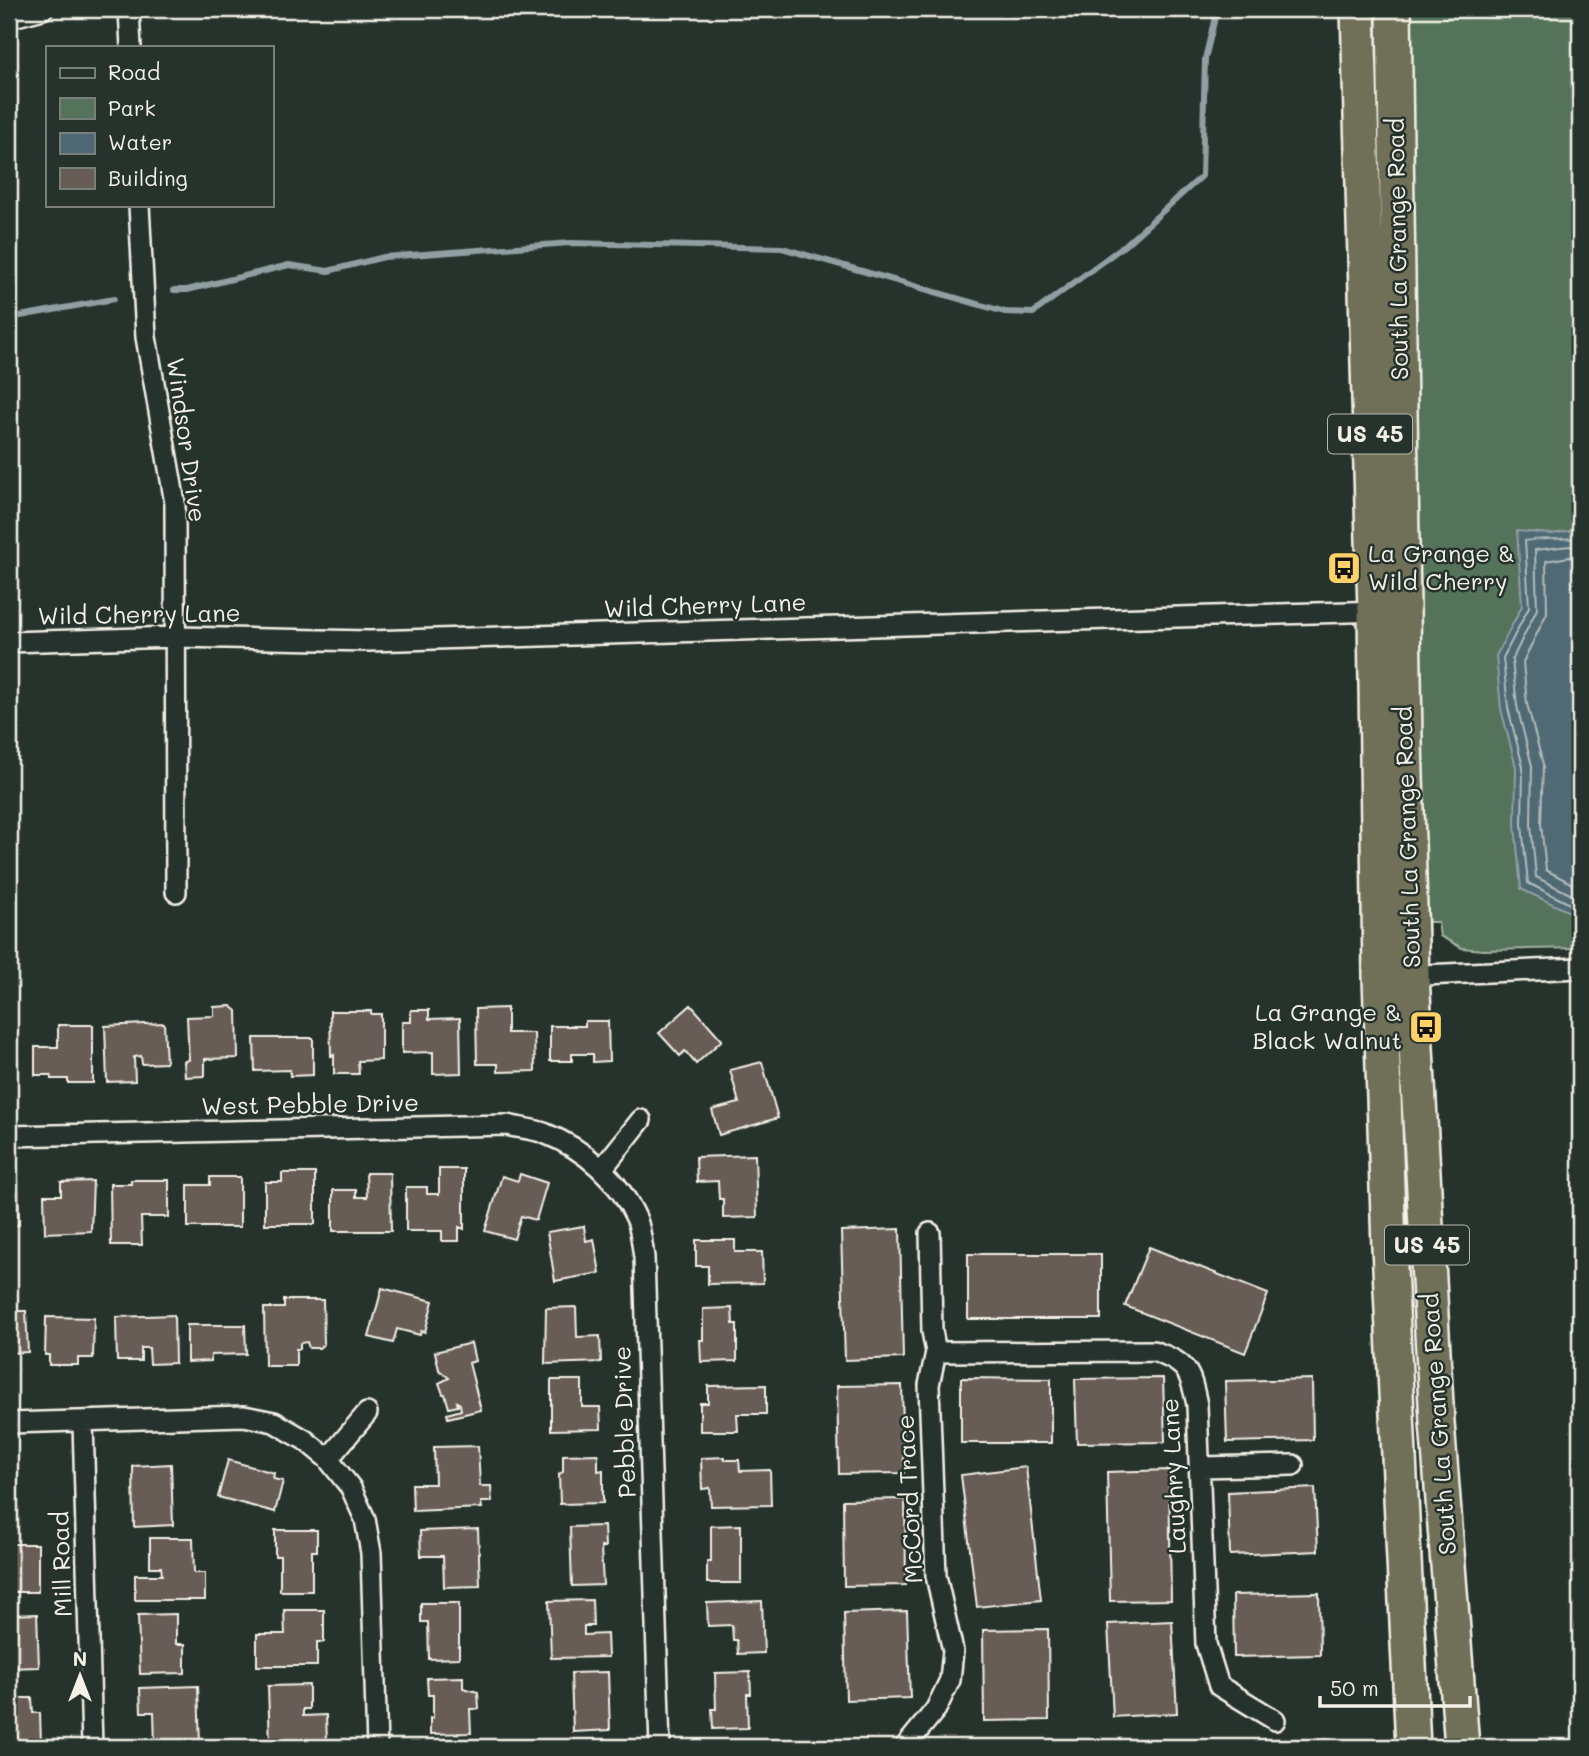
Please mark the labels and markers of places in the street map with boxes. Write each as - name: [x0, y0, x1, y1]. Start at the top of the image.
- place label: La Grange & Wild Cherry: [1368, 537, 1515, 596]
- bus stop icon: La Grange & Wild Cherry: [1325, 549, 1363, 587]
- place label: La Grange & Black Walnut: [1253, 996, 1402, 1055]
- bus stop icon: La Grange & Black Walnut: [1407, 1008, 1445, 1046]

